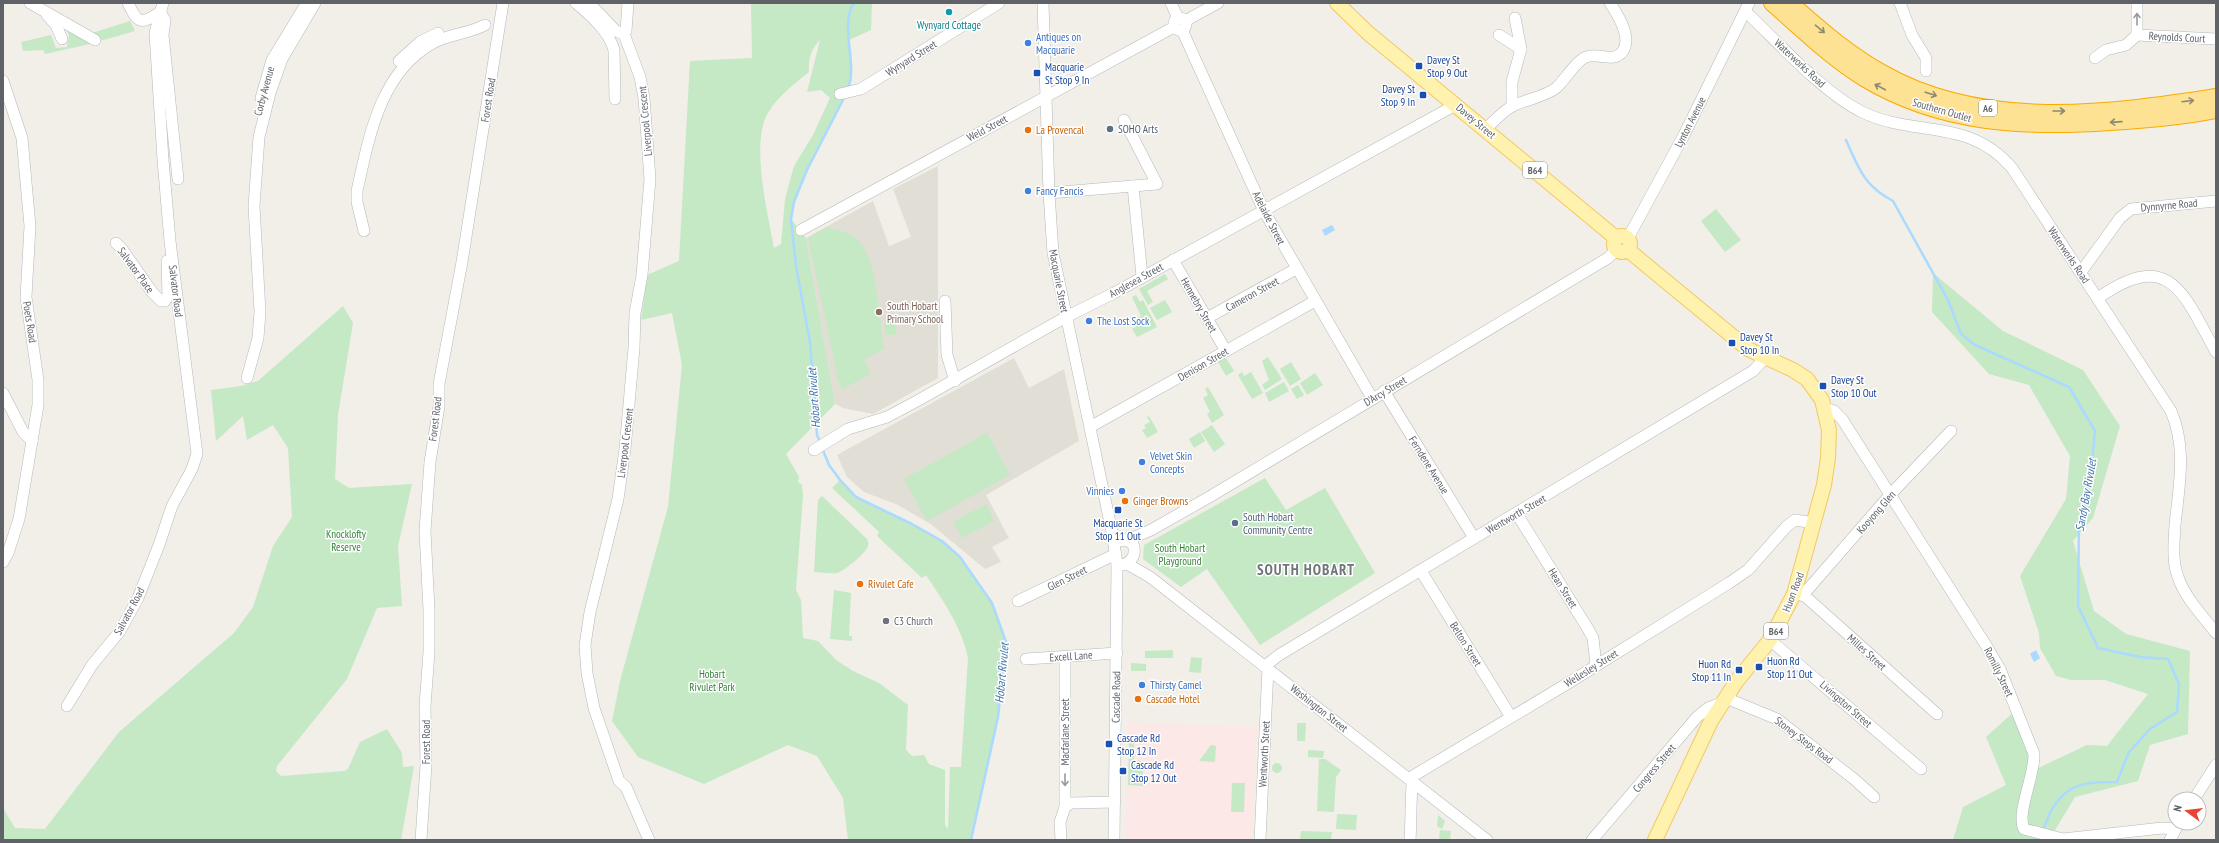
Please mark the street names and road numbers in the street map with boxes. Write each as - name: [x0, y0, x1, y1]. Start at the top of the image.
- street label: Reynolds Court: [2148, 29, 2206, 45]
- street label: Waterworks Road: [1771, 36, 1829, 90]
- street label: Wynyard Street: [883, 37, 939, 79]
- street label: Corby Avenue: [251, 64, 277, 117]
- street label: Forest Road: [478, 77, 498, 123]
- street label: Liverpool Crescent: [635, 85, 655, 157]
- street label: Lynton Avenue: [1671, 94, 1709, 150]
- street label: Southern Outlet: [1911, 95, 1973, 125]
- street label: Davey Street: [1453, 100, 1499, 142]
- road number: A6: [1979, 100, 1997, 116]
- street label: Weld Street: [964, 111, 1010, 145]
- road number: B64: [1523, 162, 1547, 178]
- street label: Adelaide Street: [1250, 189, 1288, 247]
- street label: Dynnyrne Road: [2140, 196, 2198, 214]
- street label: Waterworks Road: [2045, 224, 2093, 286]
- street label: Salvator Place: [115, 244, 158, 296]
- street label: Macquarie Street: [1046, 248, 1072, 314]
- street label: Anglesea Street: [1107, 259, 1165, 301]
- street label: Salvator Road: [166, 264, 186, 318]
- street label: Cameron Street: [1223, 274, 1281, 314]
- street label: Hennebry Street: [1178, 275, 1220, 335]
- street label: Poets Road: [20, 300, 40, 344]
- street label: Denison Street: [1175, 344, 1231, 384]
- street label: D'Arcy Street: [1361, 373, 1409, 409]
- street label: Forest Road: [425, 396, 445, 442]
- street label: Liverpool Crescent: [614, 407, 636, 479]
- street label: Ferndene Avenue: [1406, 434, 1453, 497]
- street label: Kooyong Glen: [1853, 487, 1899, 536]
- street label: Wentworth Street: [1484, 491, 1548, 537]
- street label: Glen Street: [1045, 562, 1089, 594]
- street label: Hean Street: [1545, 565, 1581, 611]
- street label: Huon Road: [1779, 570, 1807, 614]
- street label: Salvator Road: [111, 584, 148, 637]
- street label: Belton Street: [1447, 619, 1485, 669]
- road number: B64: [1764, 623, 1788, 639]
- street label: Milles Street: [1845, 631, 1889, 673]
- street label: Romilly Street: [1981, 645, 2017, 699]
- street label: Wellesley Street: [1562, 646, 1620, 690]
- street label: Excell Lane: [1049, 647, 1093, 664]
- street label: Cascade Road: [1109, 671, 1123, 723]
- street label: Livingston Street: [1817, 678, 1875, 730]
- street label: Washington Street: [1287, 681, 1351, 735]
- street label: Macfarlane Street: [1058, 698, 1072, 766]
- street label: Stoney Steps Road: [1772, 713, 1836, 767]
- street label: Forest Road: [419, 719, 433, 764]
- street label: Wentworth Street: [1255, 720, 1273, 788]
- street label: Congress Street: [1630, 741, 1678, 795]

